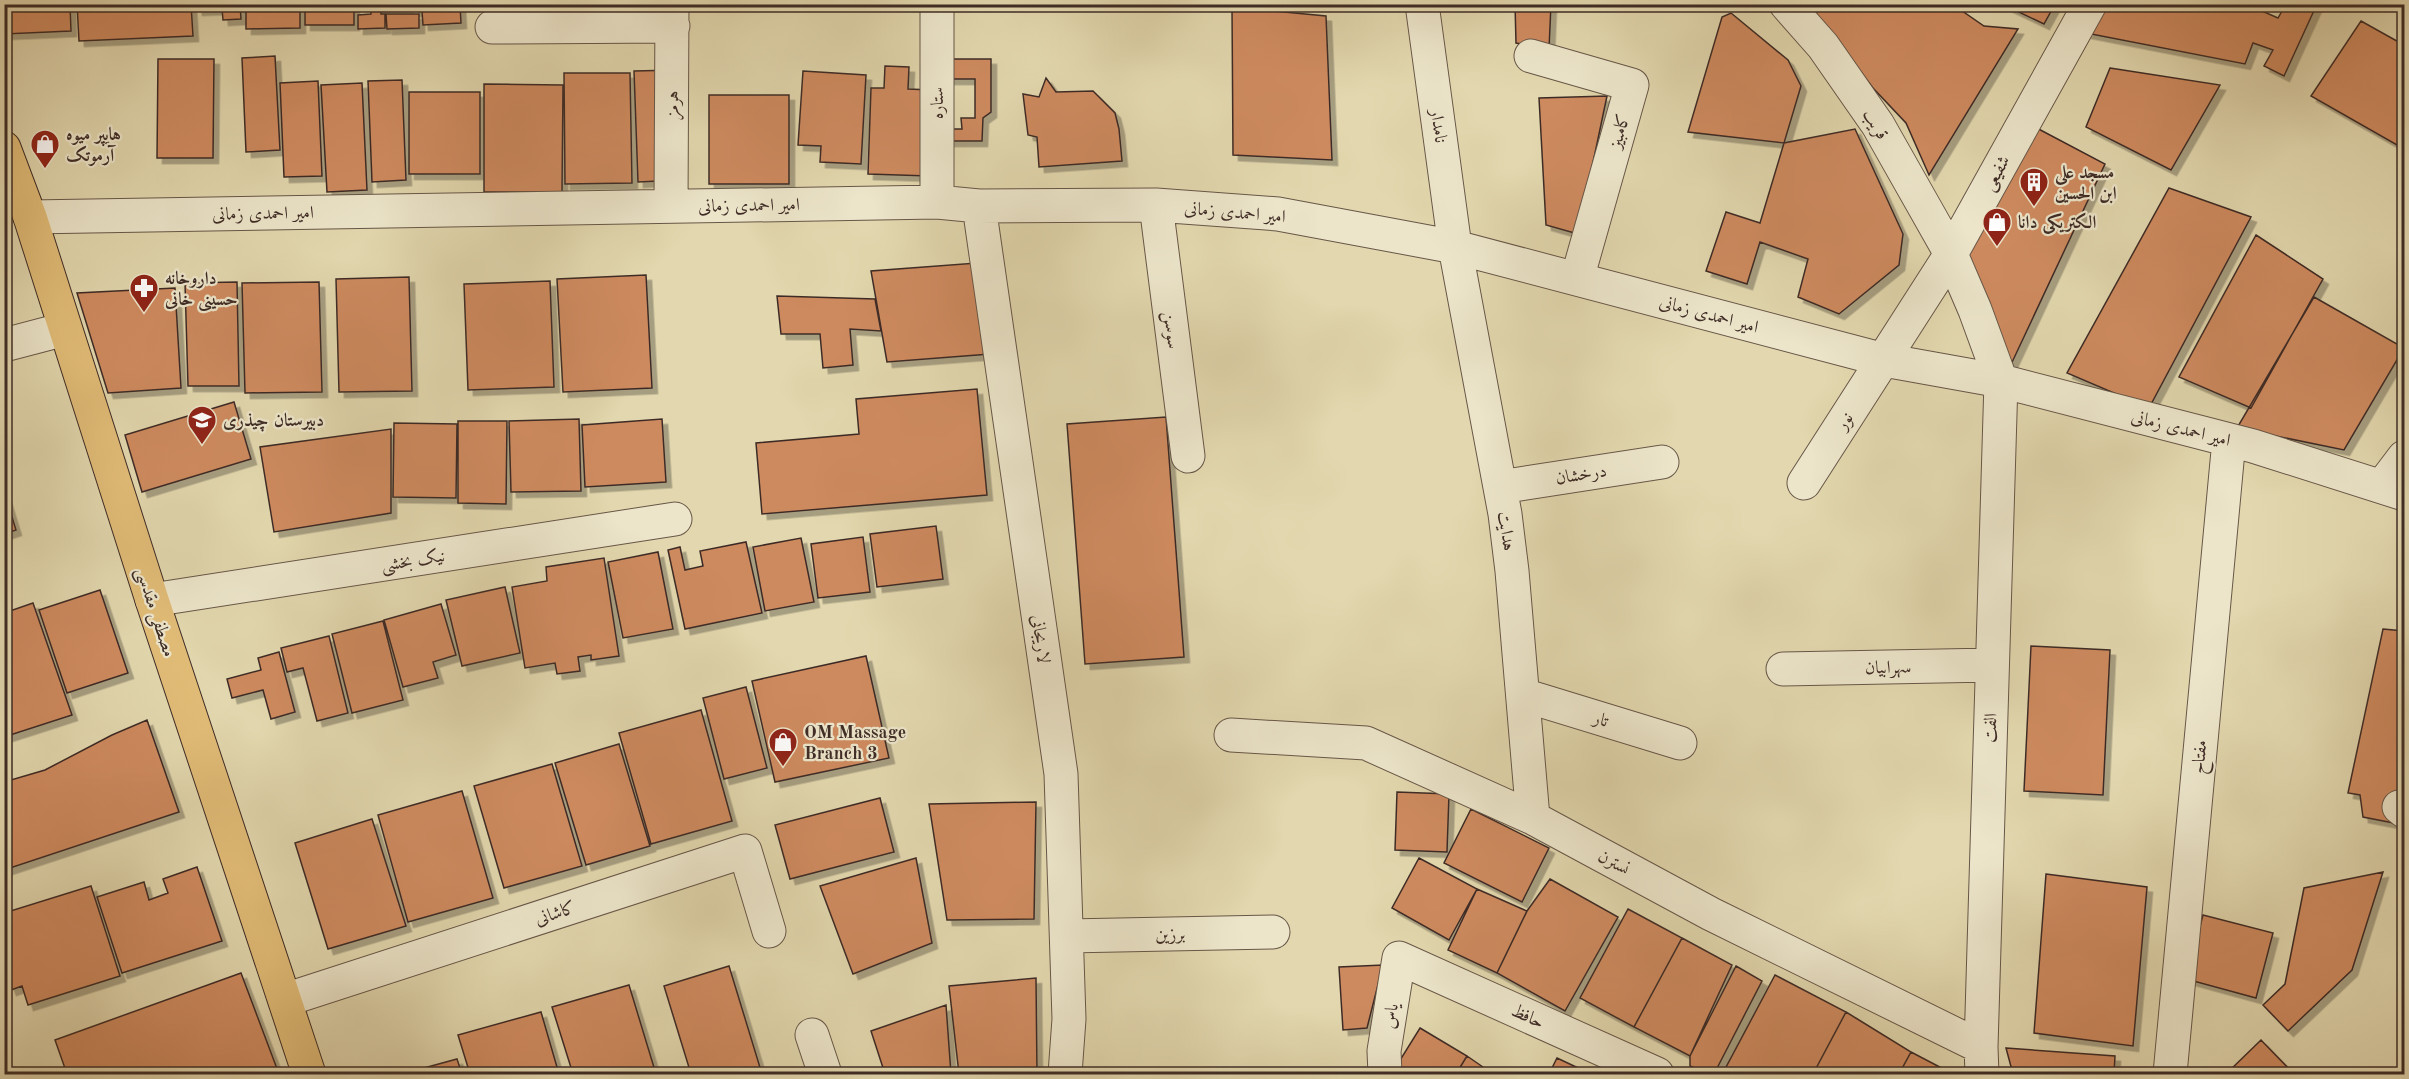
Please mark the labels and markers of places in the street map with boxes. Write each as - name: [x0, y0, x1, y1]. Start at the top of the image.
- place label: هایپر میوه آرموتک: [66, 126, 121, 166]
- shop icon: هایپر میوه آرموتک: [29, 128, 61, 170]
- place label: مسجد علی ابن الحسین: [2054, 164, 2117, 204]
- building icon: مسجد علی ابن الحسین: [2018, 166, 2050, 208]
- shop icon: الکتریکی دانا: [1981, 206, 2013, 248]
- place label: الکتریکی دانا: [2018, 212, 2096, 234]
- place label: داروخانه‌ حسینی خانی: [164, 270, 238, 312]
- pharmacy icon: داروخانه‌ حسینی خانی: [128, 272, 160, 314]
- school or university icon: دبیرستان چیذری: [186, 404, 218, 446]
- place label: دبیرستان چیذری: [223, 412, 324, 432]
- place label: OM Massage Branch 3: [804, 724, 906, 763]
- shop icon: OM Massage Branch 3: [767, 726, 799, 768]

